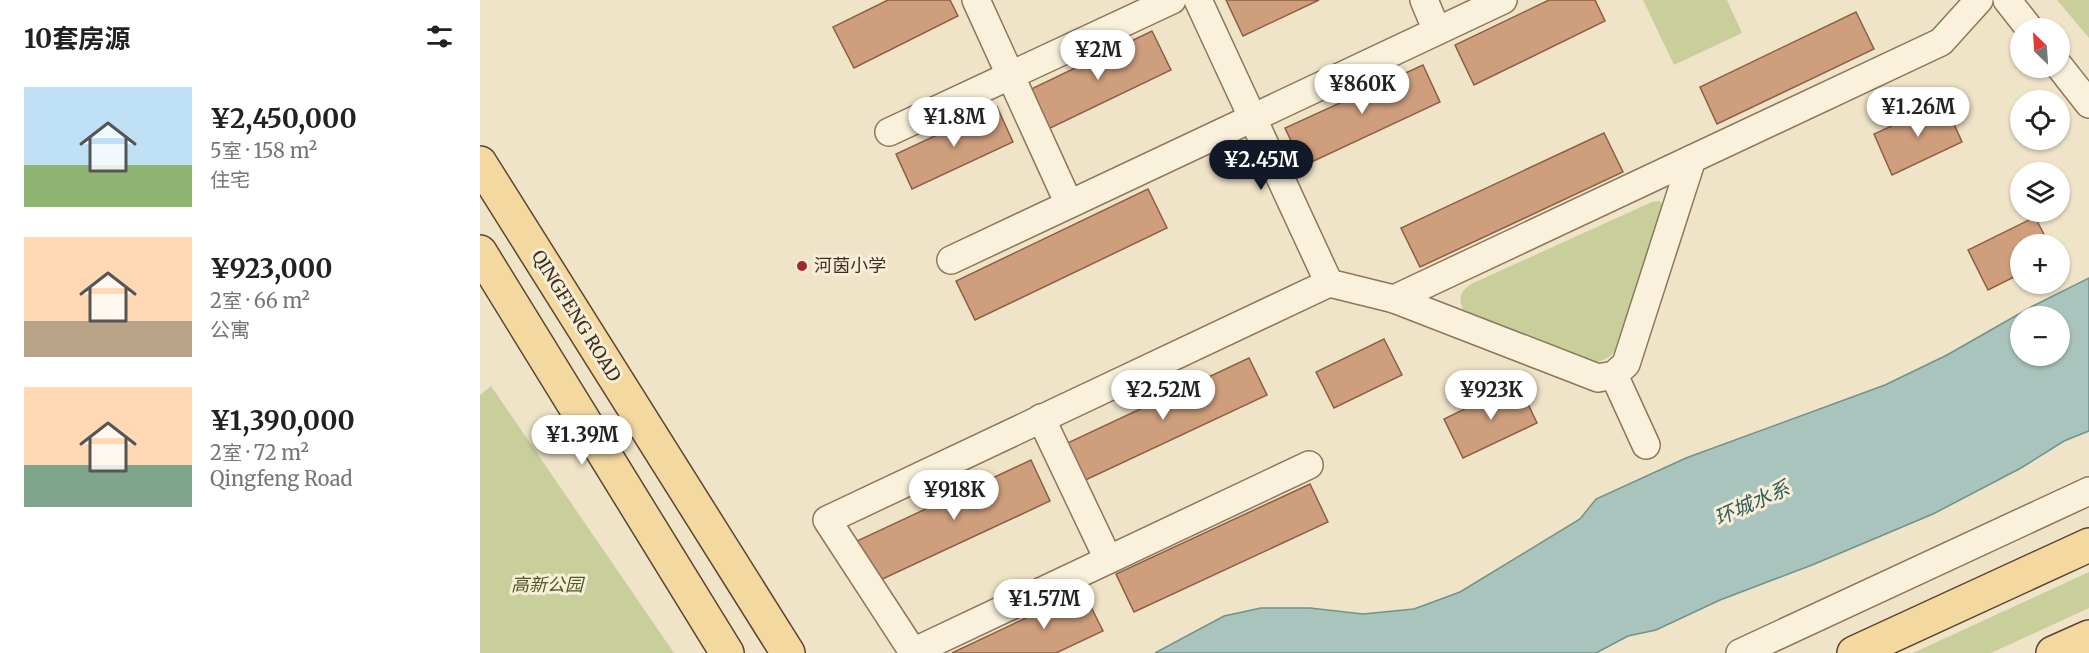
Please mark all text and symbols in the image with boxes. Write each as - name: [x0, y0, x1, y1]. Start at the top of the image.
- north arrow: [2010, 18, 2070, 78]
- map controls: [2010, 18, 2070, 366]
- icon: filters: [423, 20, 456, 53]
- text: 10套房源: [24, 22, 130, 55]
- pin: ¥2M: [1069, 30, 1127, 81]
- text: ¥2M: [1074, 37, 1122, 62]
- pin: ¥860K: [1320, 64, 1404, 115]
- text: ¥860K: [1328, 71, 1396, 96]
- pin: ¥1.26M: [1869, 87, 1967, 138]
- button: locate: [2010, 90, 2070, 150]
- text: ¥1.26M: [1881, 94, 1955, 119]
- pin: ¥1.8M: [912, 97, 996, 148]
- text: ¥2,450,000: [210, 102, 357, 135]
- text: ¥1.8M: [922, 104, 986, 129]
- icon: home: [72, 111, 144, 183]
- text: 5室 · 158 m²: [210, 138, 317, 163]
- pin: ¥2.45M: [1212, 140, 1310, 191]
- text: ¥2.45M: [1223, 147, 1299, 172]
- button: layers: [2010, 162, 2070, 222]
- text: 住宅: [210, 167, 250, 192]
- button: +: [2010, 234, 2070, 294]
- street label: QINGFENG ROAD: [527, 246, 626, 386]
- text: ¥923,000: [210, 252, 332, 285]
- place label: 河茵小学: [814, 254, 886, 277]
- marker: 河茵小学: [795, 259, 809, 273]
- icon: home: [72, 261, 144, 333]
- text: 2室 · 66 m²: [210, 288, 310, 313]
- button: −: [2010, 306, 2070, 366]
- text: 公寓: [210, 317, 250, 342]
- pin: ¥2.52M: [1114, 370, 1212, 421]
- pin: ¥923K: [1449, 370, 1533, 421]
- text: ¥2.52M: [1125, 377, 1201, 402]
- text: ¥923K: [1459, 377, 1523, 402]
- text: ¥1,390,000: [210, 404, 355, 437]
- icon: home: [72, 411, 144, 483]
- pin: ¥1.39M: [533, 415, 631, 466]
- text: ¥1.39M: [545, 422, 619, 447]
- text: 2室 · 72 m²: [210, 440, 309, 465]
- text: Qingfeng Road: [210, 466, 353, 491]
- pin: ¥918K: [912, 470, 996, 521]
- water label: 环城水系: [1710, 474, 1794, 530]
- text: ¥918K: [923, 477, 985, 502]
- park label: 高新公园: [511, 573, 586, 596]
- pin: ¥1.57M: [995, 579, 1093, 630]
- text: ¥1.57M: [1008, 586, 1080, 611]

